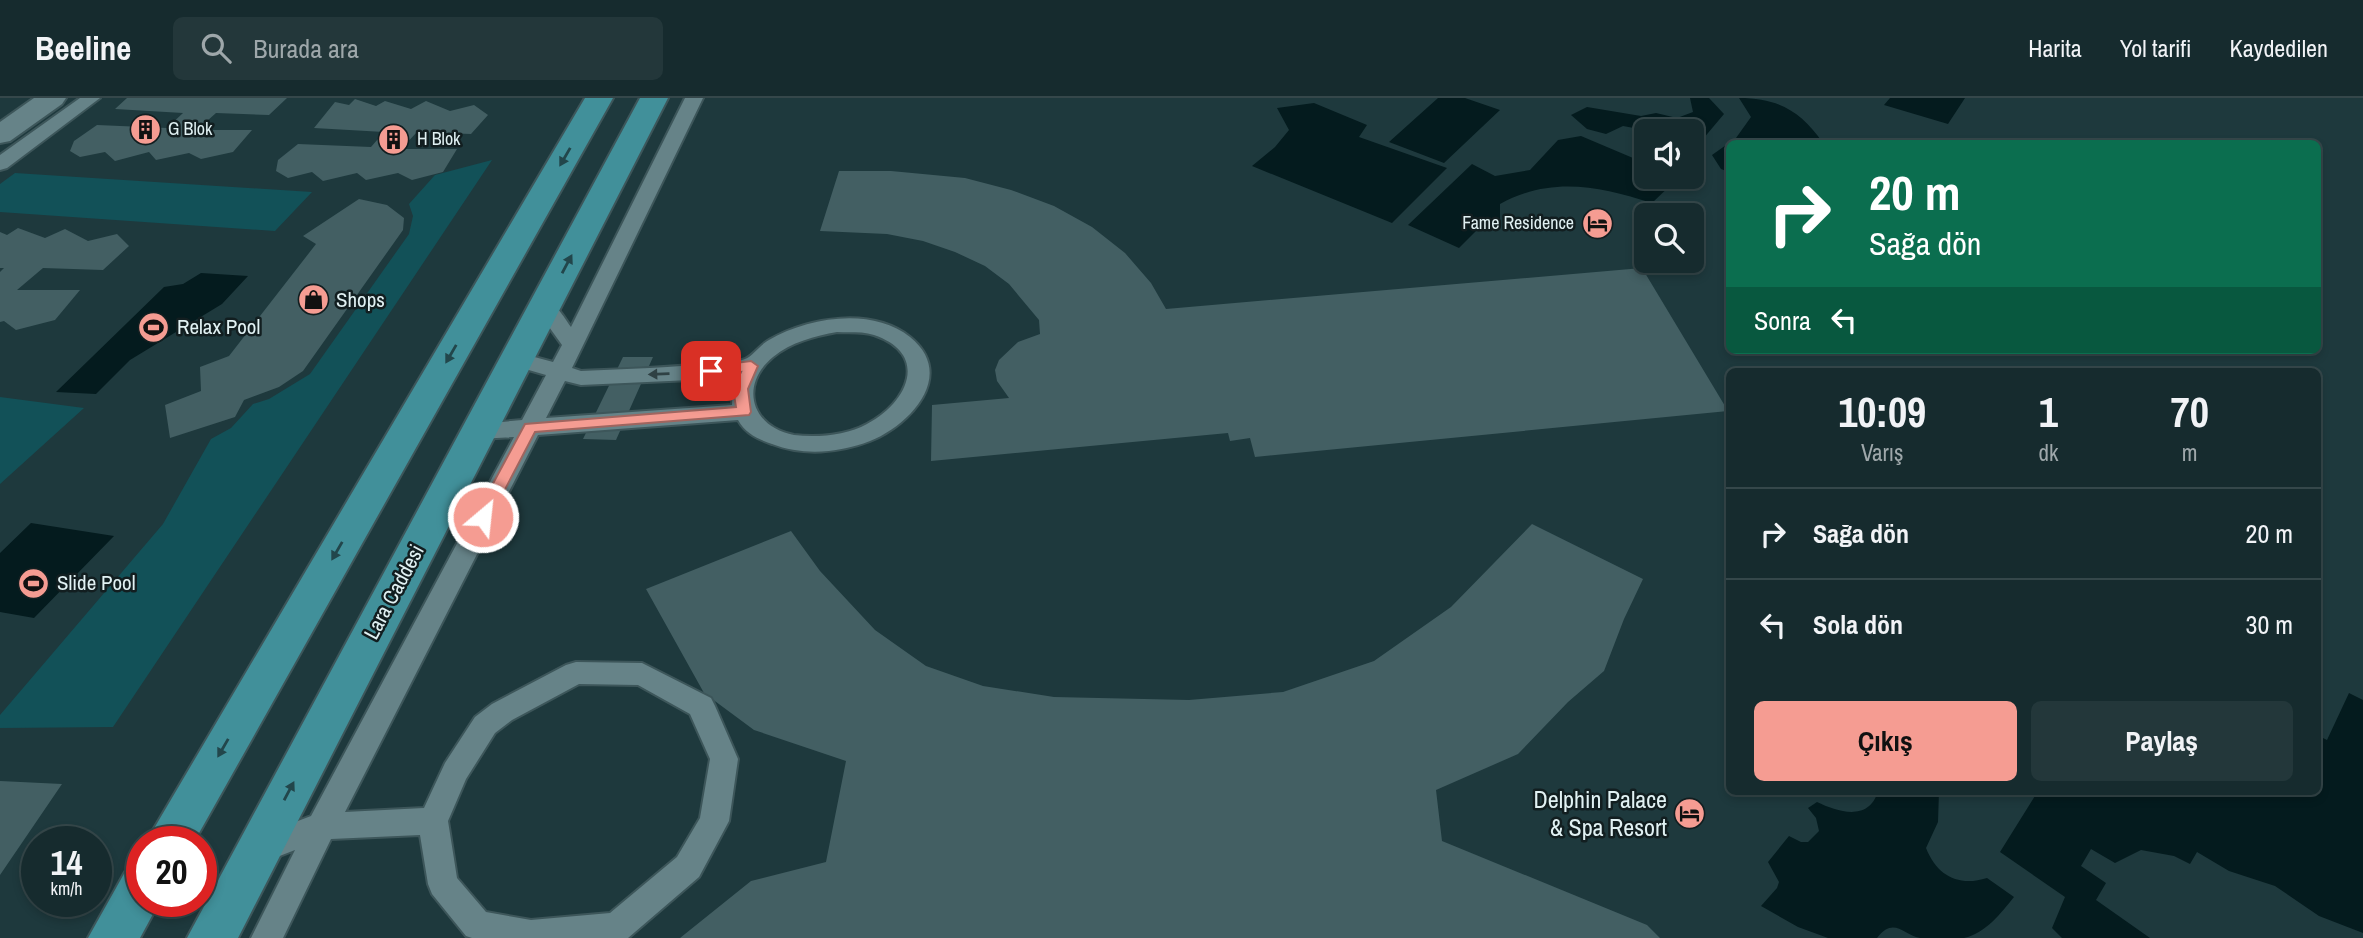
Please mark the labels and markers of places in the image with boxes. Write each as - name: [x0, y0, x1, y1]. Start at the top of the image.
- building icon: G Blok: [128, 112, 162, 146]
- place label: G Blok: [168, 116, 213, 141]
- building icon: H Blok: [377, 122, 411, 156]
- place label: H Blok: [417, 126, 461, 151]
- hotel icon: Fame Residence: [1580, 206, 1614, 240]
- place label: Fame Residence: [1462, 210, 1574, 235]
- shop icon: Shops: [296, 283, 330, 317]
- place label: Shops: [336, 285, 385, 314]
- sports icon: Relax Pool: [137, 310, 171, 344]
- place label: Relax Pool: [177, 312, 260, 341]
- pin: [681, 341, 741, 401]
- sports icon: Slide Pool: [17, 566, 51, 600]
- place label: Slide Pool: [57, 568, 136, 597]
- place label: Delphin Palace & Spa Resort: [1534, 783, 1668, 843]
- hotel icon: Delphin Palace & Spa Resort: [1673, 797, 1707, 831]

